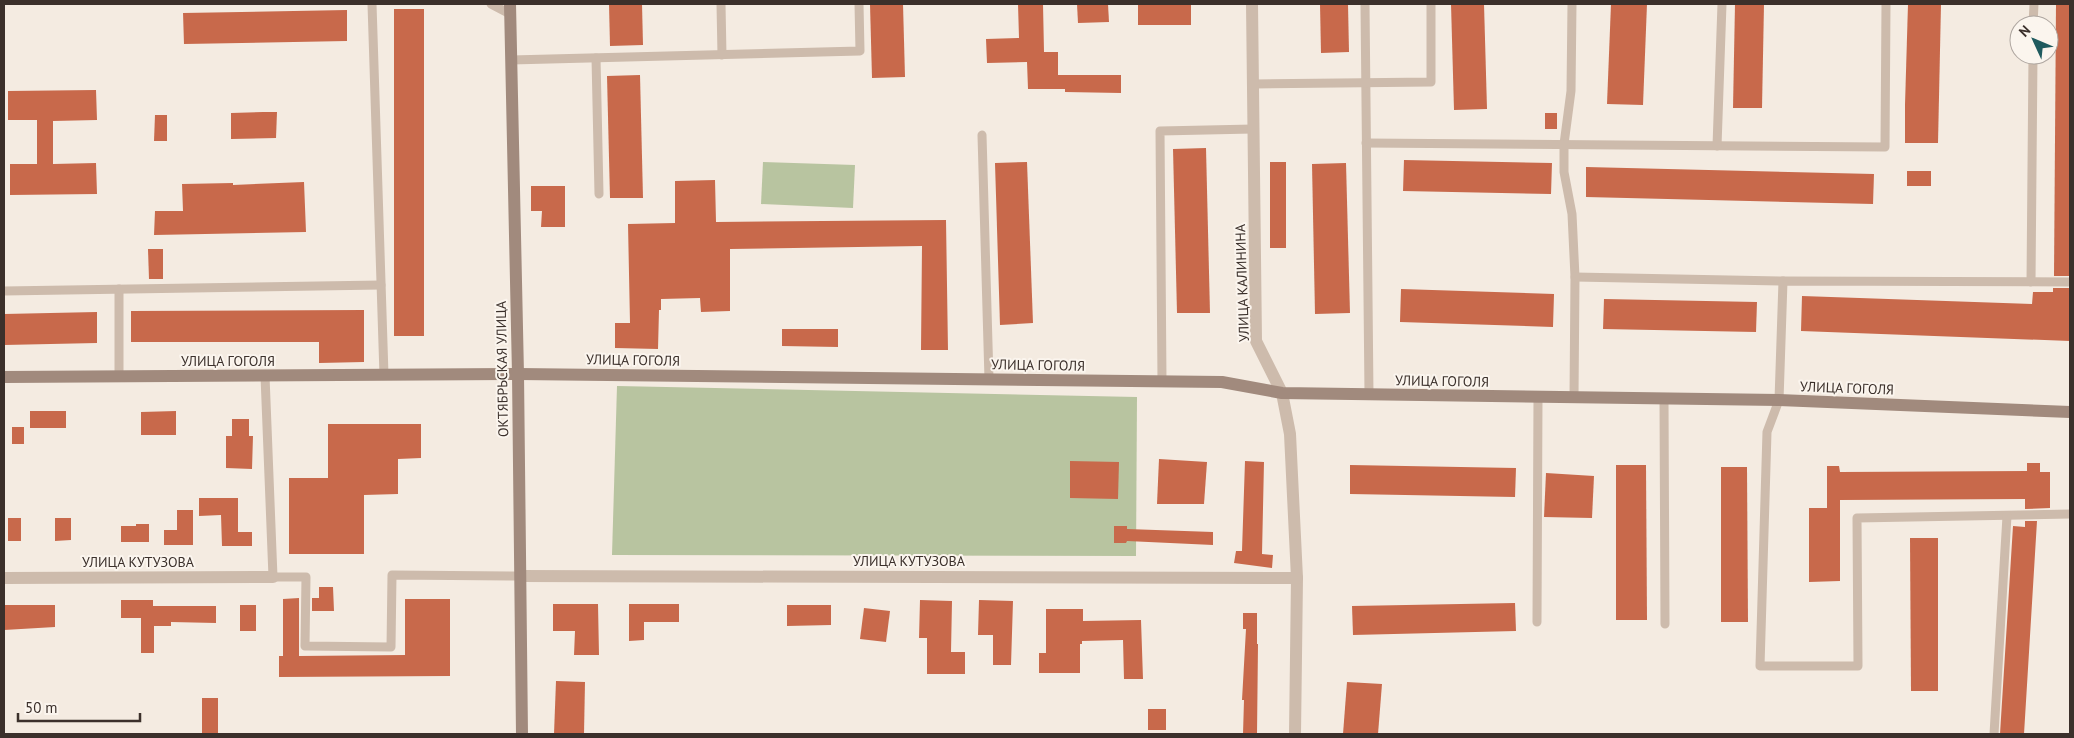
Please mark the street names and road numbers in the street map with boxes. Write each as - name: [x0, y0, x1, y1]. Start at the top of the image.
- street label: УЛИЦА КАЛИНИНА: [1231, 223, 1253, 342]
- street label: ОКТЯБРЬСКАЯ УЛИЦА: [492, 300, 512, 437]
- street label: УЛИЦА ГОГОЛЯ: [586, 350, 680, 370]
- street label: УЛИЦА ГОГОЛЯ: [181, 352, 275, 370]
- street label: УЛИЦА ГОГОЛЯ: [991, 355, 1085, 375]
- street label: УЛИЦА ГОГОЛЯ: [1395, 371, 1489, 391]
- street label: УЛИЦА ГОГОЛЯ: [1800, 377, 1894, 399]
- street label: УЛИЦА КУТУЗОВА: [853, 552, 966, 570]
- street label: УЛИЦА КУТУЗОВА: [82, 553, 195, 571]

